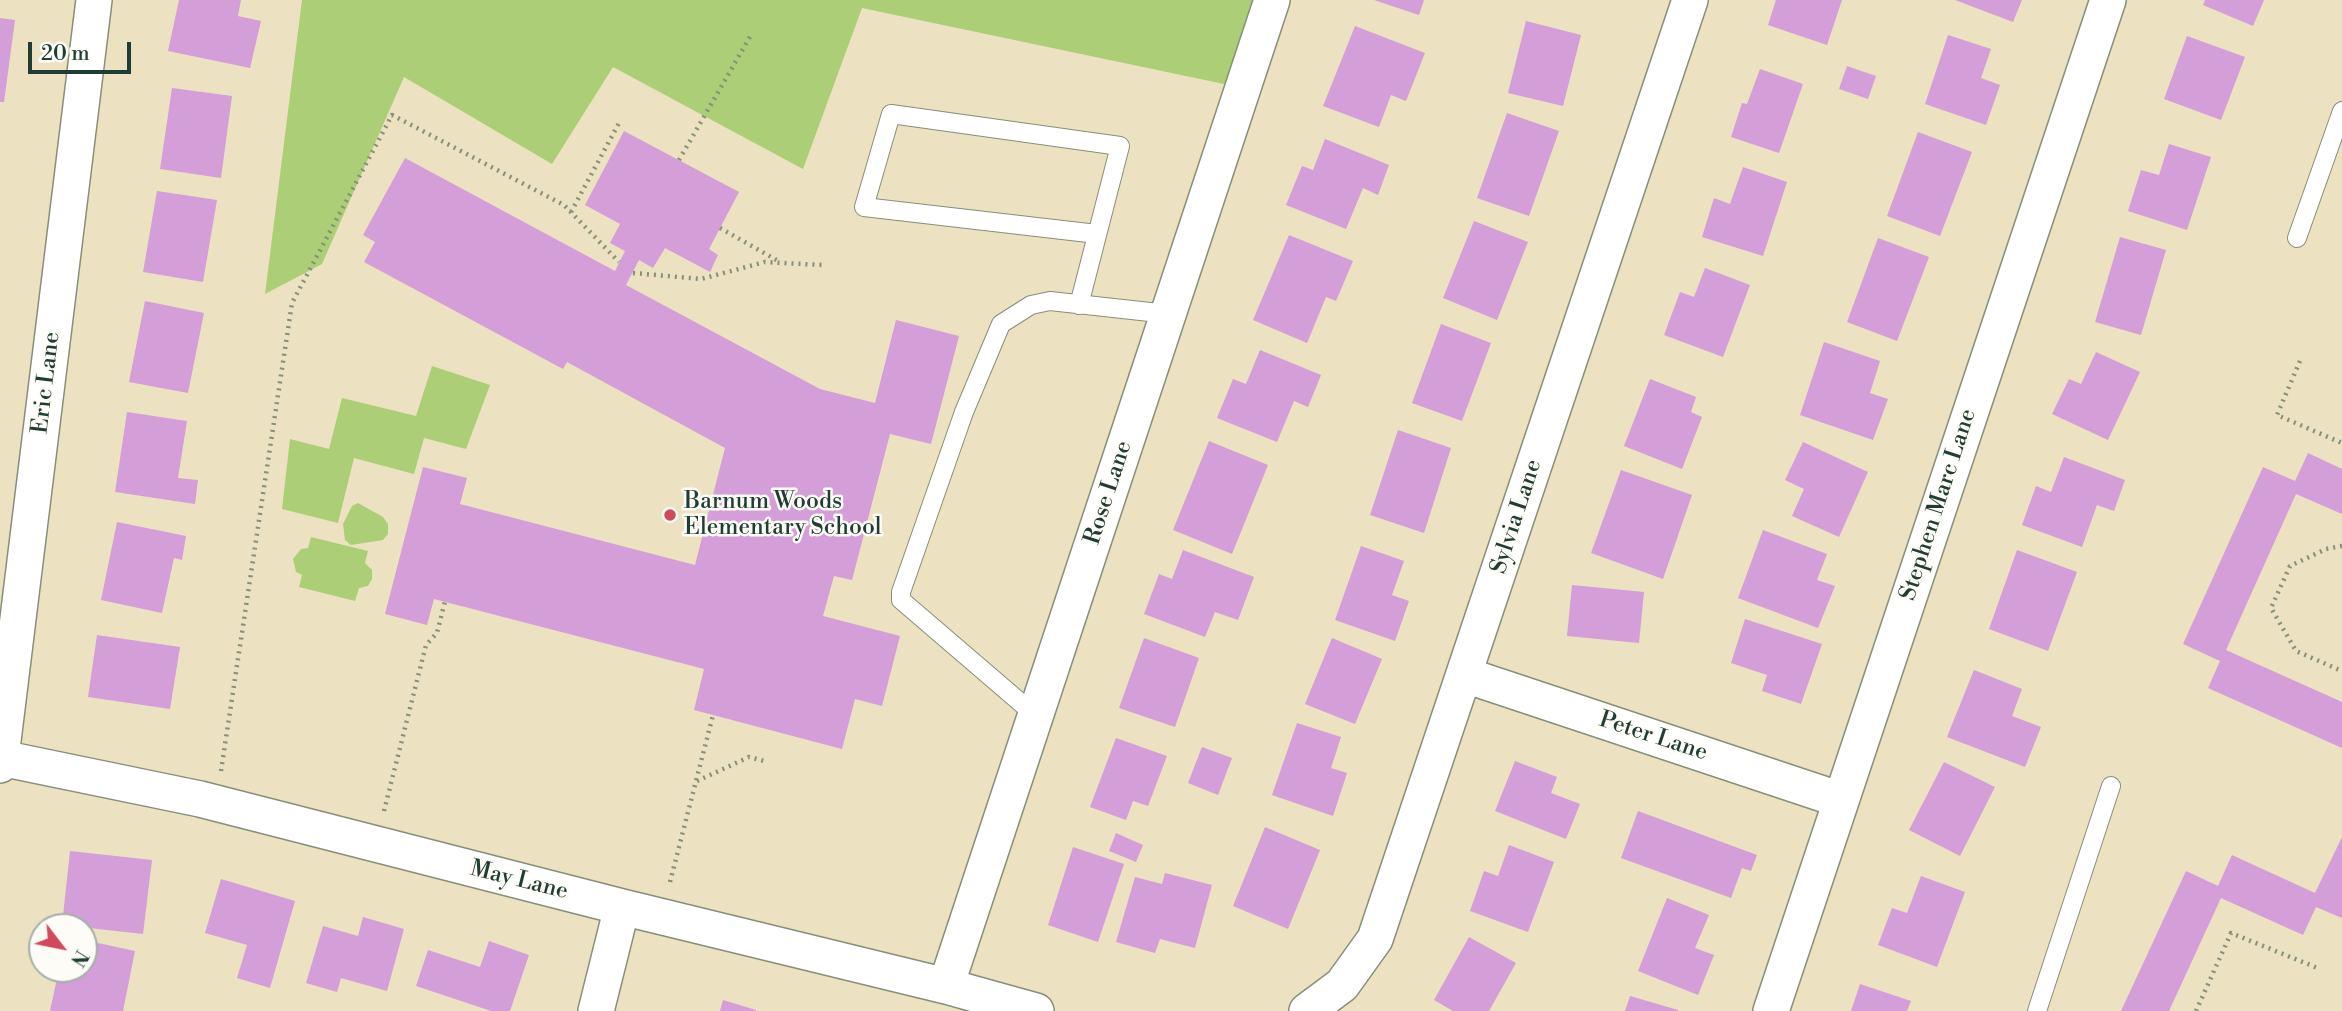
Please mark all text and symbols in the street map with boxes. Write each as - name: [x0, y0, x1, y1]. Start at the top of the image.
- scale bar: [32, 28, 135, 72]
- text: 20 m: [41, 41, 90, 67]
- street label: Eric Lane: [27, 330, 67, 436]
- street label: Stephen Marc Lane: [1895, 406, 1983, 604]
- street label: Rose Lane: [1079, 438, 1139, 548]
- street label: Sylvia Lane: [1486, 456, 1548, 578]
- place label: Barnum Woods Elementary School: [684, 488, 882, 542]
- marker: Barnum Woods Elementary School: [662, 507, 678, 523]
- street label: Peter Lane: [1595, 707, 1711, 767]
- street label: May Lane: [467, 856, 571, 906]
- north arrow: [28, 913, 98, 983]
- text: N: [65, 945, 93, 971]

